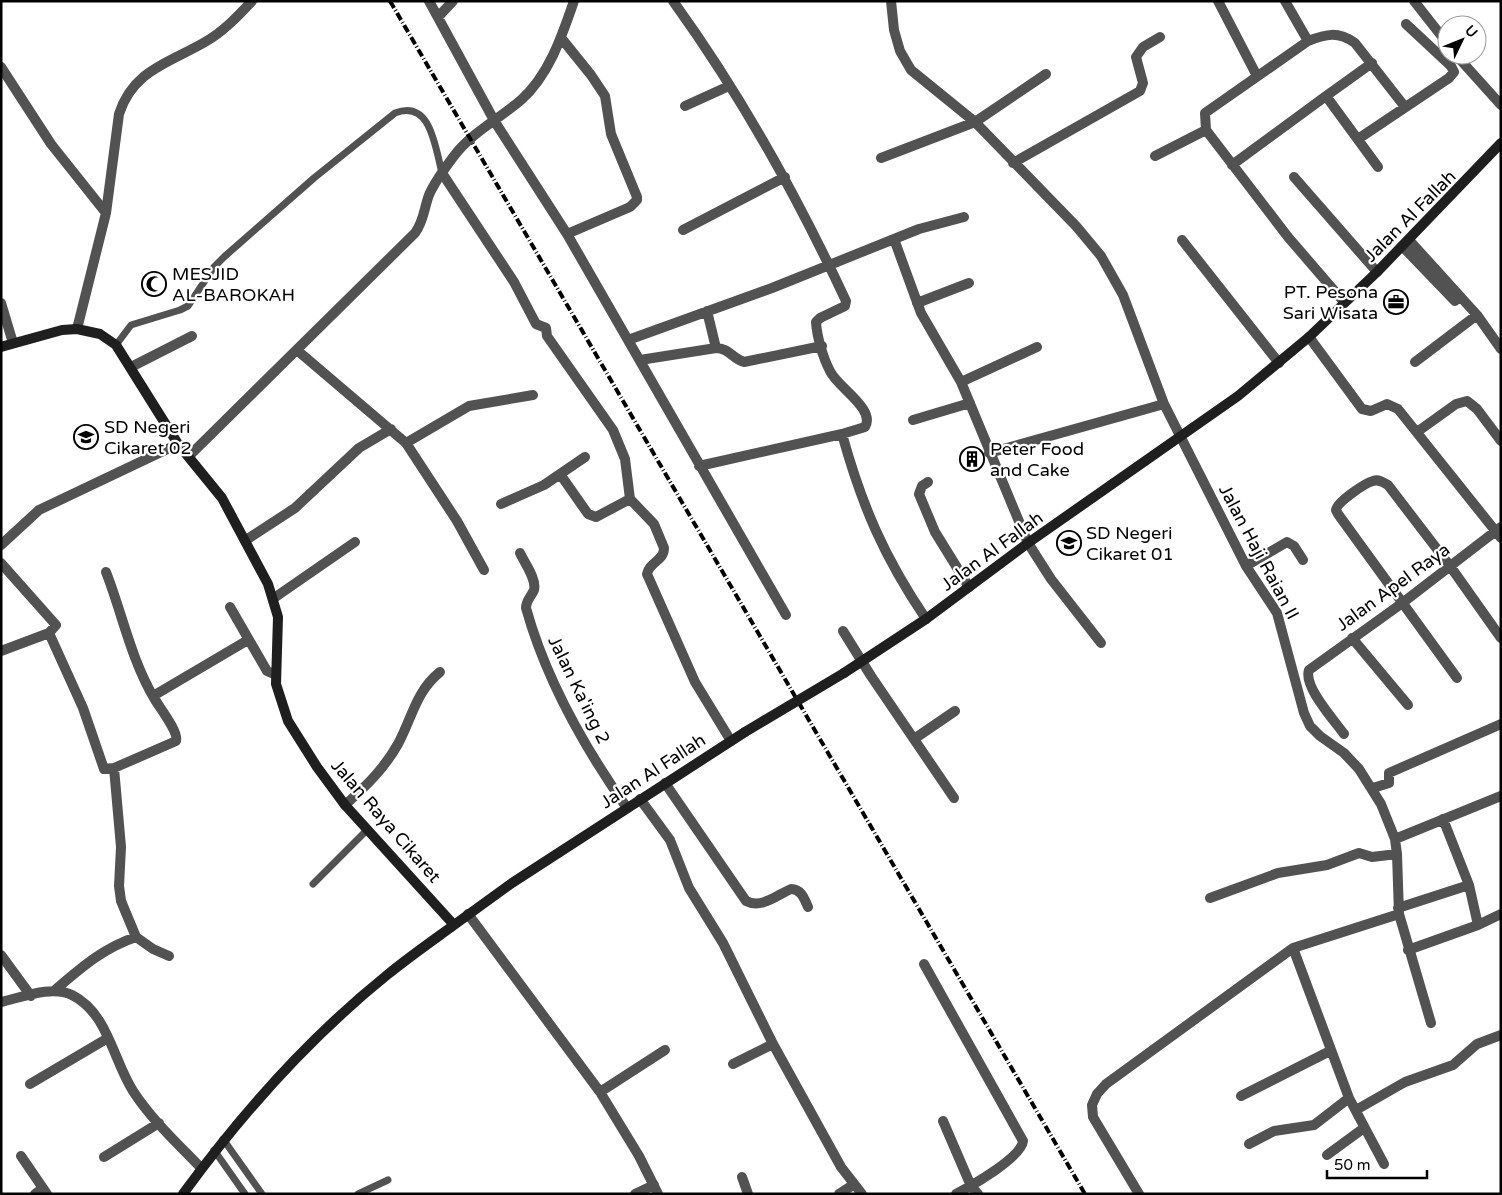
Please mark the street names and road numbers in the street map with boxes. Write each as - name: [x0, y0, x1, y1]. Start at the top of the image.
- street label: Jalan Al Fallah: [1359, 165, 1461, 267]
- street label: Jalan Haji Raian II: [1214, 481, 1304, 623]
- street label: Jalan Al Fallah: [937, 507, 1047, 595]
- street label: Jalan Apel Raya: [1332, 538, 1454, 636]
- street label: Jalan Ka'ing 2: [543, 632, 615, 748]
- street label: Jalan Al Fallah: [596, 729, 710, 813]
- street label: Jalan Raya Cikaret: [326, 755, 446, 887]

